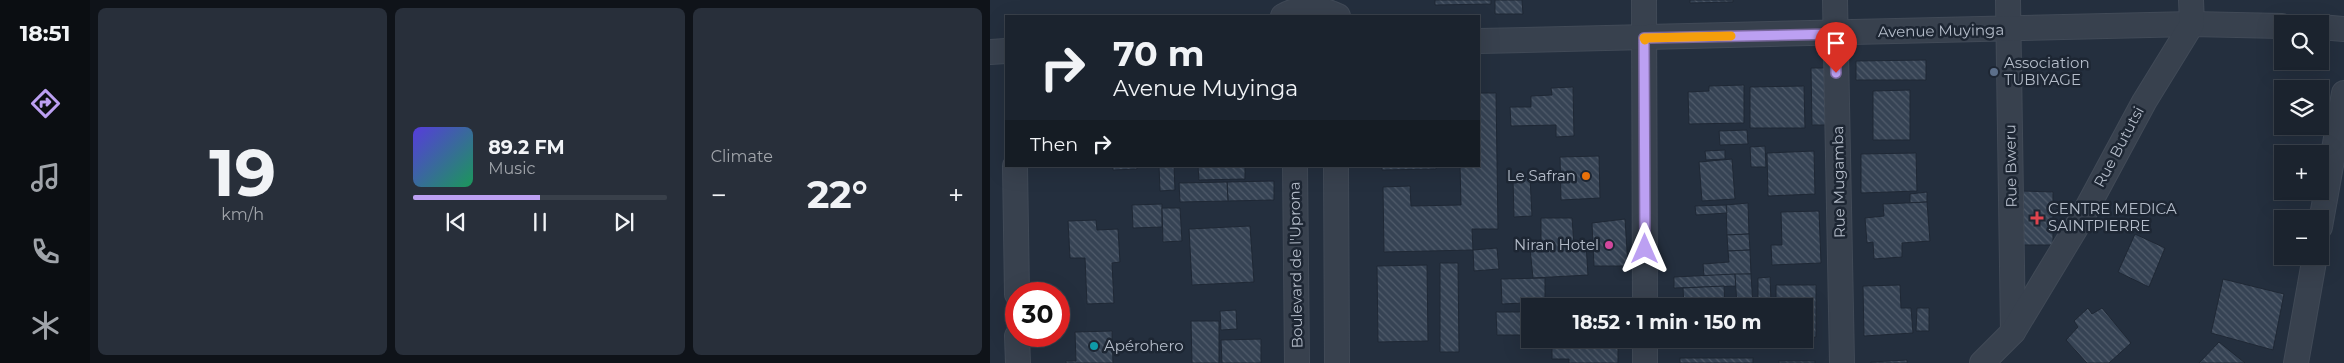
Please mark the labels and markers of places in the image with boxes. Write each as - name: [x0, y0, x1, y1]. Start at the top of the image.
- pin: [1815, 22, 1857, 73]
- place label: Association TUBIYAGE: [2004, 53, 2090, 89]
- marker: Association TUBIYAGE: [1988, 66, 2000, 78]
- place label: Le Safran: [1507, 166, 1576, 185]
- marker: Le Safran: [1580, 170, 1592, 182]
- place label: CENTRE MEDICA SAINTPIERRE: [2048, 199, 2177, 235]
- marker: CENTRE MEDICA SAINTPIERRE: [2030, 211, 2044, 225]
- place label: Niran Hotel: [1514, 235, 1599, 254]
- marker: Niran Hotel: [1603, 239, 1615, 251]
- place label: Apérohero: [1104, 336, 1184, 355]
- marker: Apérohero: [1088, 340, 1100, 352]

